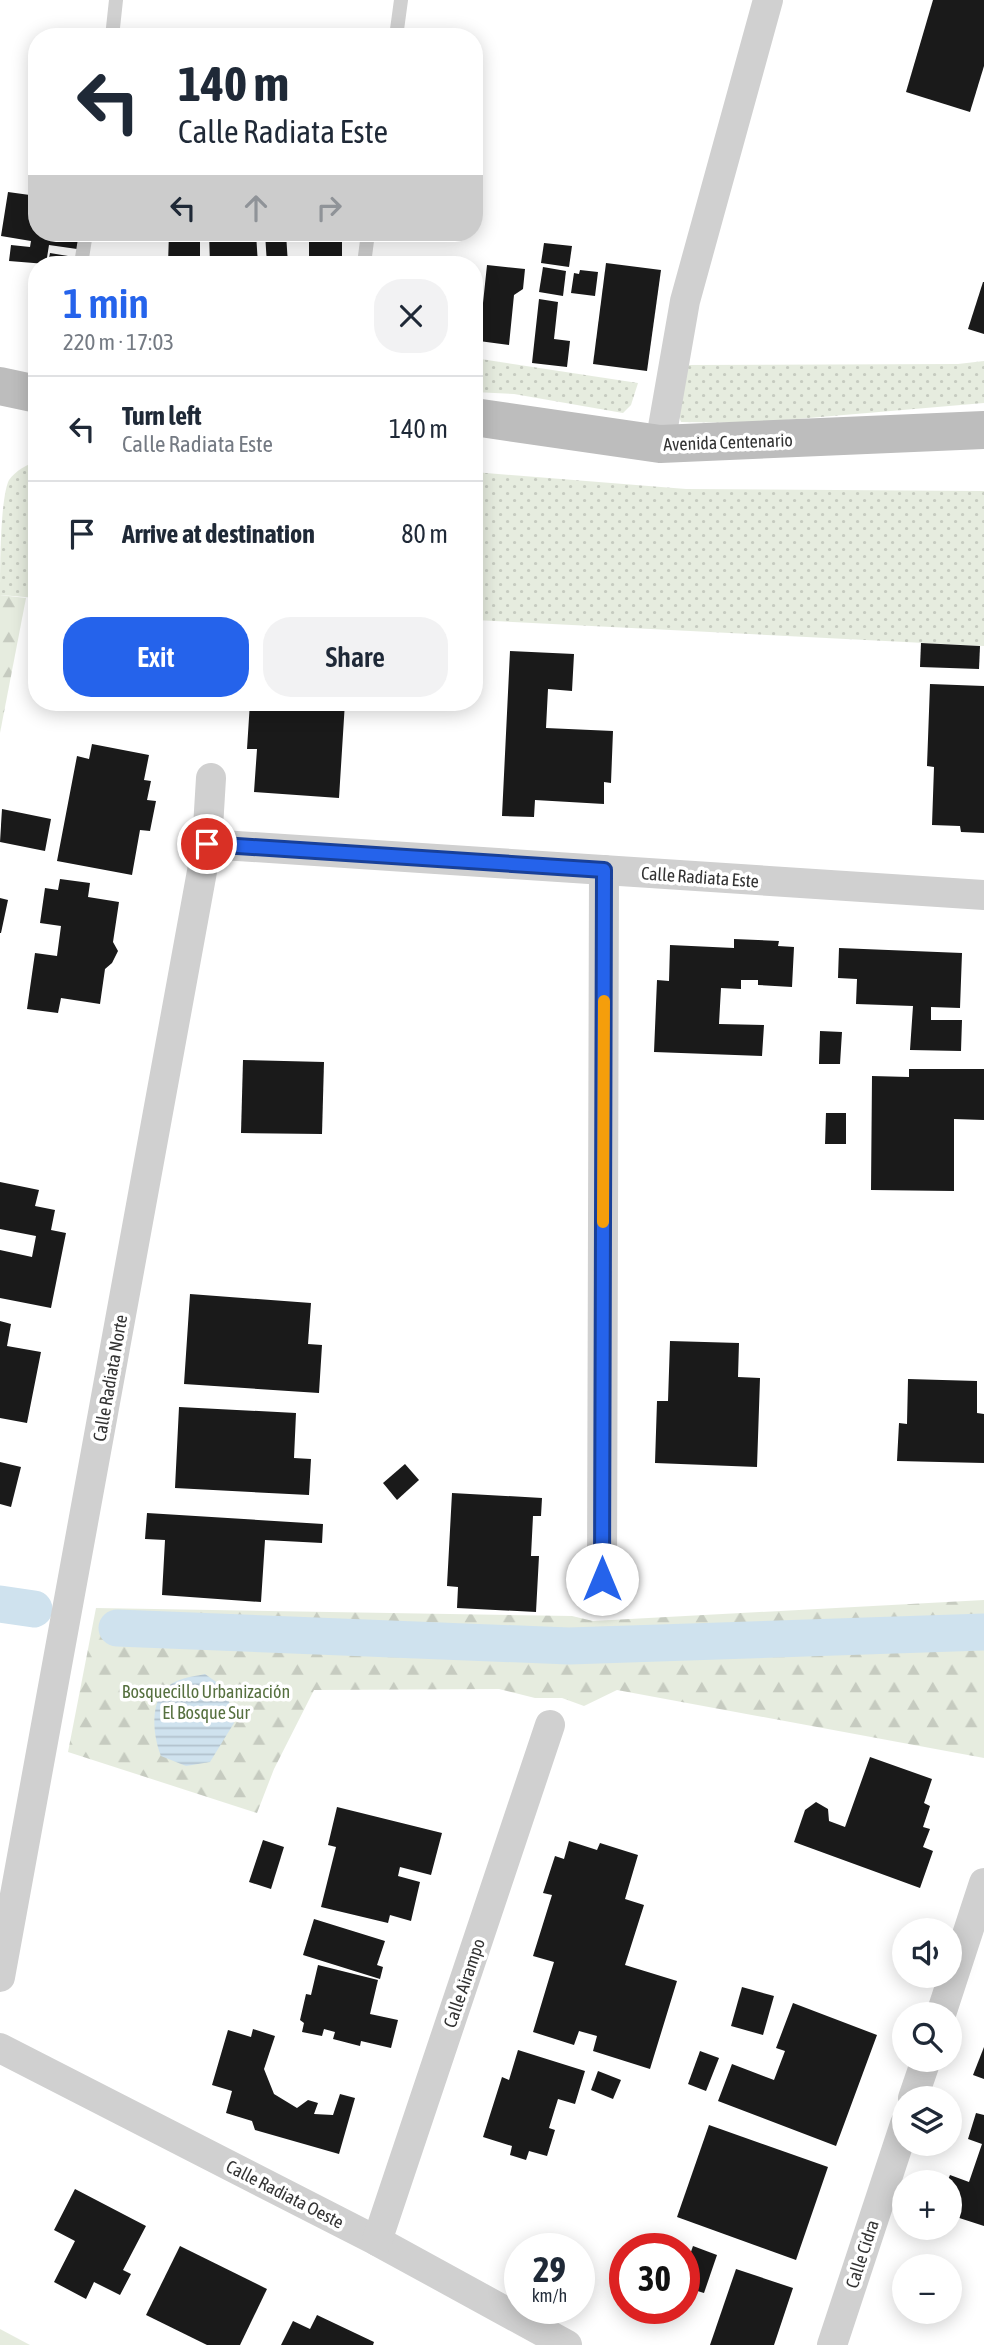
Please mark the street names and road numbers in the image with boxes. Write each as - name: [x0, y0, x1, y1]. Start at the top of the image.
- street label: Avenida Centenario: [663, 429, 793, 455]
- street label: Calle Radiata Este: [640, 862, 760, 892]
- street label: Calle Radiata Norte: [89, 1313, 131, 1443]
- street label: Calle Airampo: [439, 1936, 489, 2030]
- street label: Calle Radiata Oeste: [223, 2155, 347, 2233]
- street label: Calle Cidra: [841, 2217, 883, 2291]

